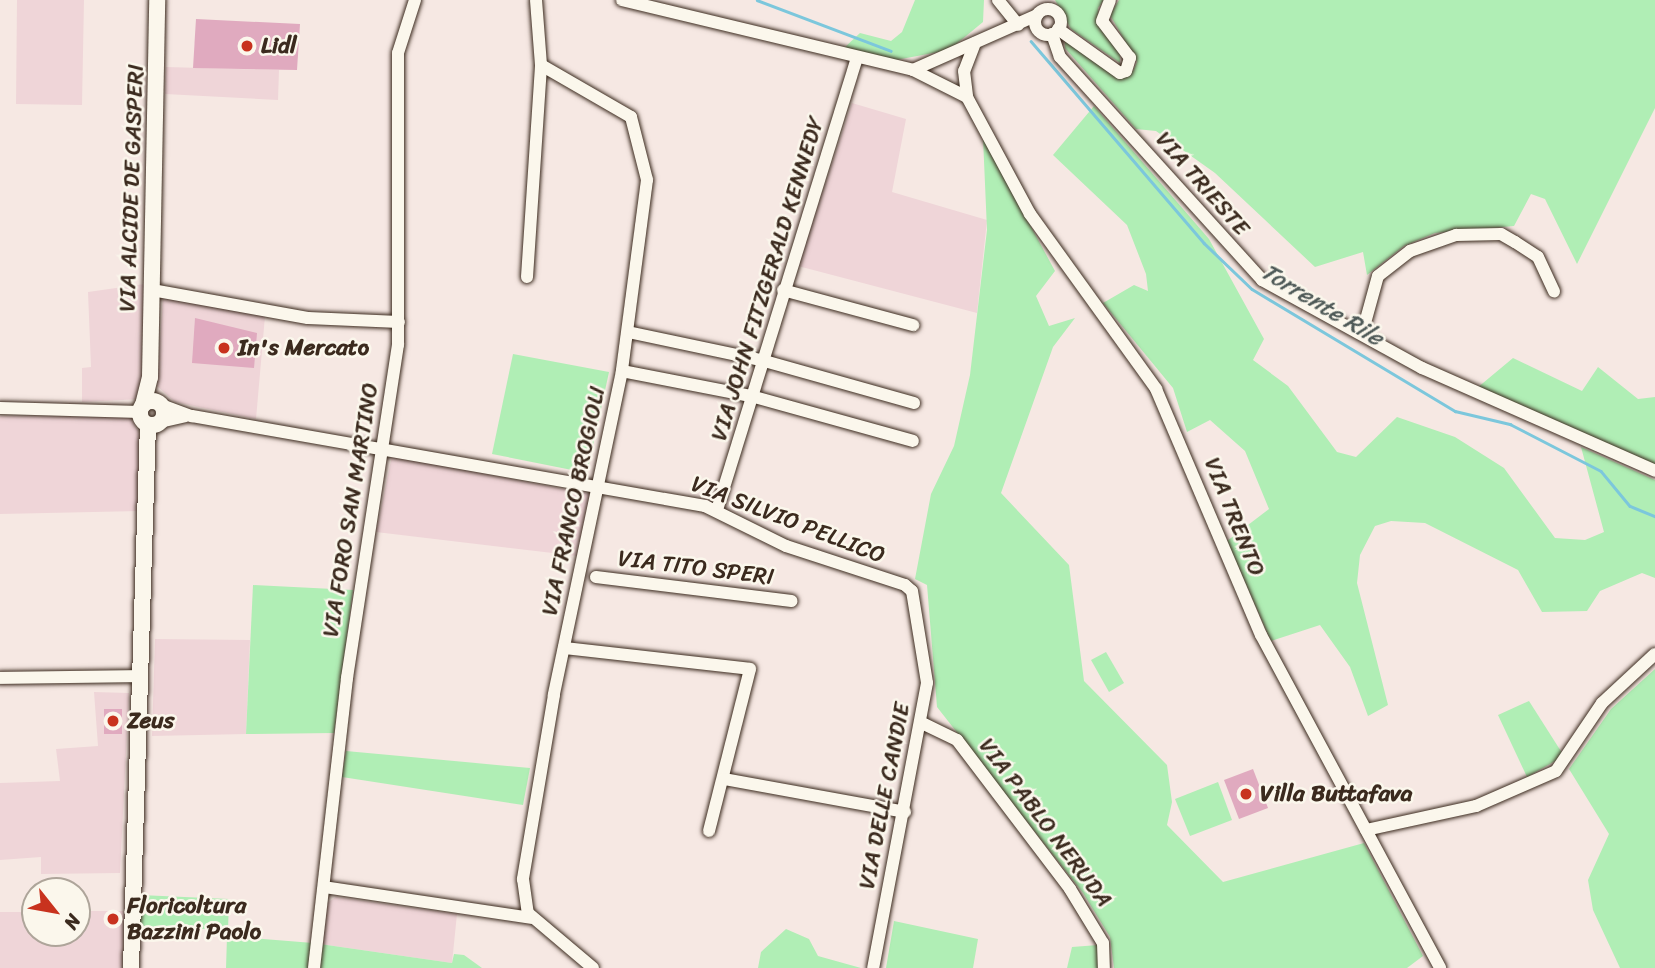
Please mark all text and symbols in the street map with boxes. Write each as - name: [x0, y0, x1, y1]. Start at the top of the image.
- place label: Lidl: [261, 32, 297, 60]
- marker: Lidl: [239, 38, 255, 54]
- street label: VIA ALCIDE DE GASPERI: [114, 64, 150, 312]
- street label: VIA JOHN FITZGERALD KENNEDY: [705, 113, 831, 445]
- street label: VIA TRIESTE: [1149, 126, 1255, 242]
- water label: Torrente Rile: [1256, 257, 1388, 353]
- place label: In's Mercato: [238, 334, 368, 362]
- marker: In's Mercato: [216, 340, 232, 356]
- street label: VIA FORO SAN MARTINO: [317, 382, 385, 638]
- street label: VIA FRANCO BROGIOLI: [536, 383, 612, 619]
- street label: VIA TRENTO: [1197, 453, 1271, 581]
- street label: VIA SILVIO PELLICO: [688, 471, 888, 569]
- street label: VIA TITO SPERI: [615, 545, 777, 591]
- street label: VIA DELLE CANDIE: [853, 700, 917, 892]
- place label: Zeus: [127, 707, 174, 735]
- marker: Zeus: [105, 713, 121, 729]
- street label: VIA PABLO NERUDA: [973, 733, 1117, 913]
- place label: Villa Buttafava: [1260, 780, 1412, 808]
- marker: Villa Buttafava: [1238, 786, 1254, 802]
- north arrow: [21, 877, 91, 947]
- place label: Floricoltura Bazzini Paolo: [127, 892, 261, 946]
- text: N: [55, 908, 90, 936]
- marker: Floricoltura Bazzini Paolo: [105, 911, 121, 927]

